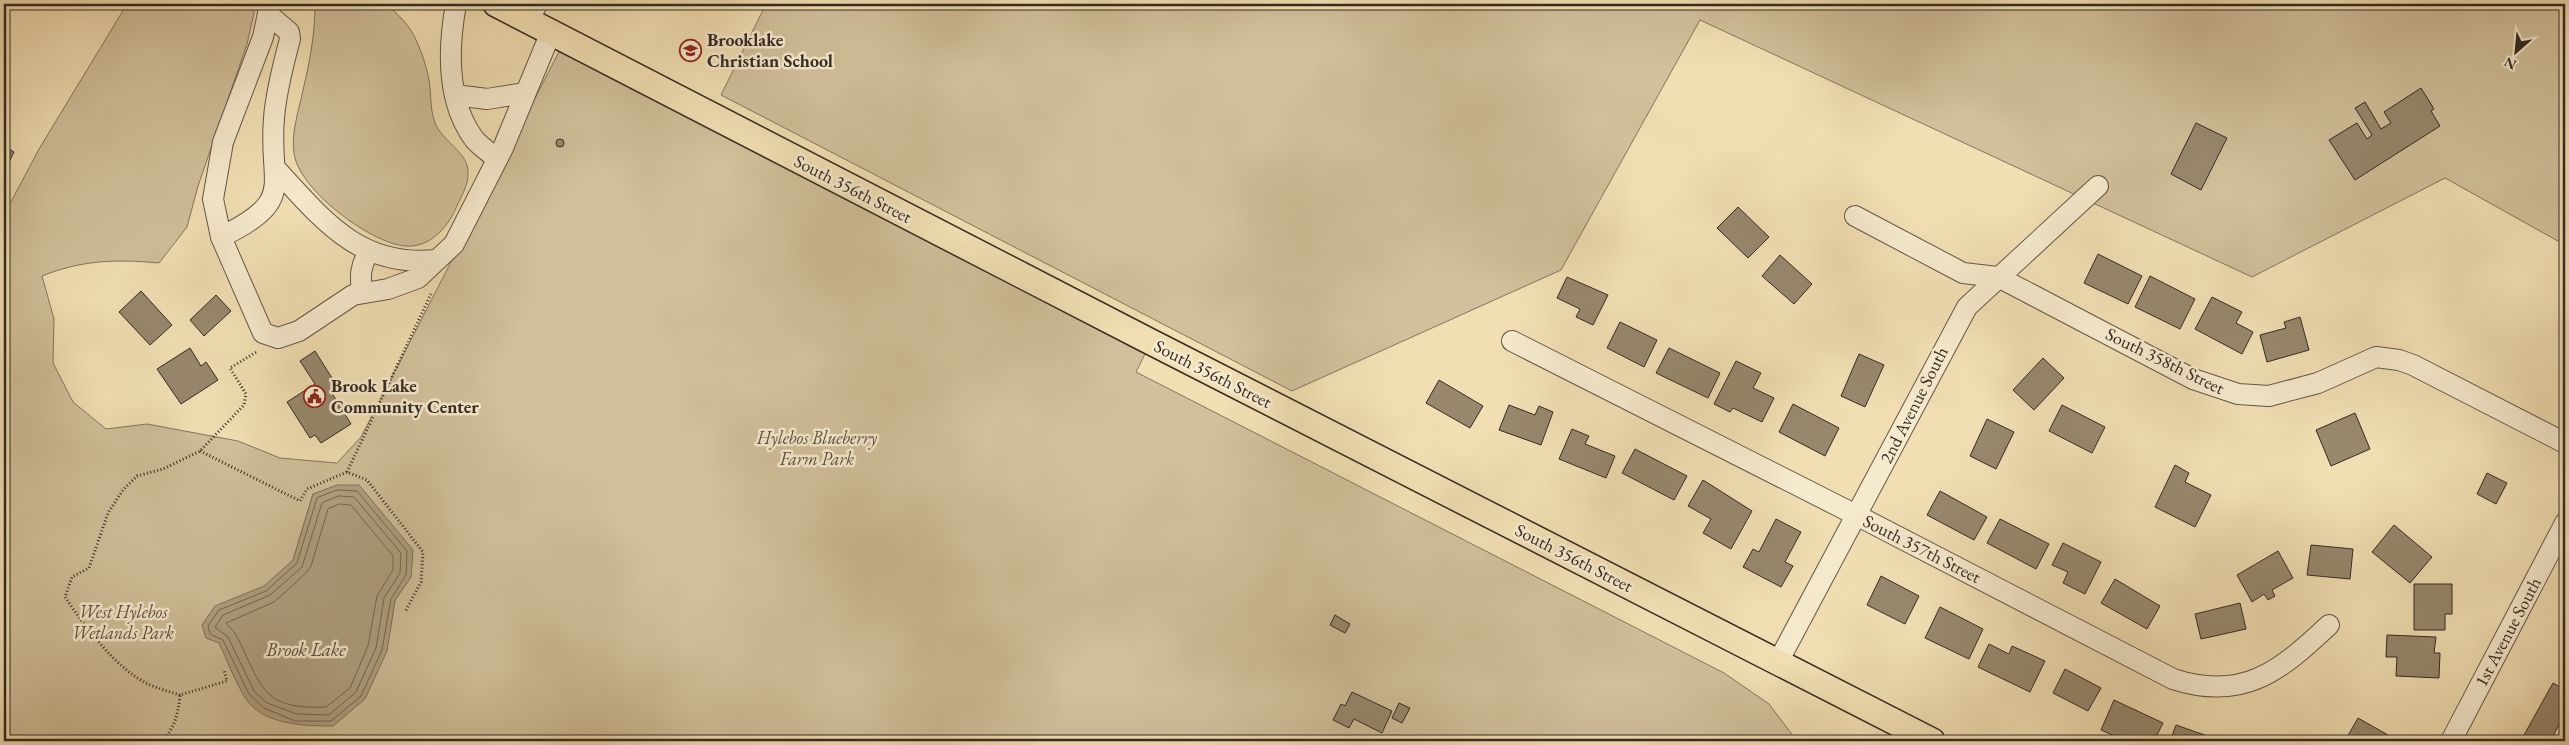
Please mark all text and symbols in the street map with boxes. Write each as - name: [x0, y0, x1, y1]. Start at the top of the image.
- place label: Brooklake Christian School: [707, 28, 833, 72]
- north arrow: [2492, 28, 2542, 78]
- school or university icon: Brooklake Christian School: [679, 38, 703, 62]
- text: N: [2500, 53, 2519, 74]
- street label: South 356th Street: [790, 149, 916, 228]
- street label: South 358th Street: [2102, 322, 2229, 399]
- street label: South 356th Street: [1150, 334, 1276, 413]
- street label: 2nd Avenue South: [1874, 343, 1953, 467]
- place label: Brook Lake Community Center: [331, 374, 479, 418]
- public building icon: Brook Lake Community Center: [303, 384, 327, 408]
- park label: Hylebos Blueberry Farm Park: [756, 426, 878, 470]
- street label: South 357th Street: [1859, 509, 1985, 588]
- street label: South 356th Street: [1511, 518, 1637, 597]
- street label: 1st Avenue South: [2469, 573, 2546, 690]
- park label: West Hylebos Wetlands Park: [72, 600, 174, 644]
- water label: Brook Lake: [265, 637, 346, 662]

